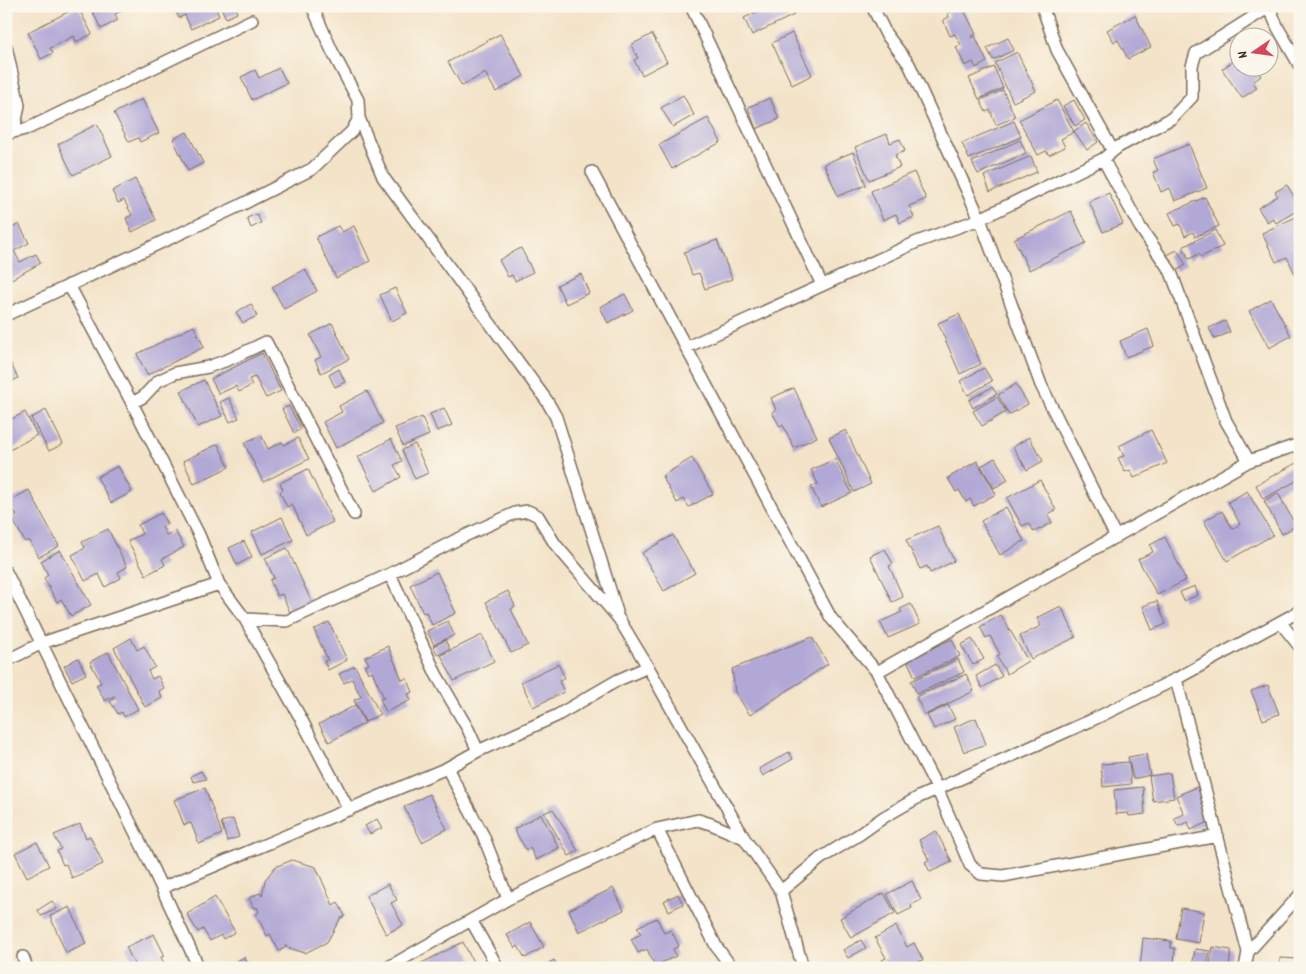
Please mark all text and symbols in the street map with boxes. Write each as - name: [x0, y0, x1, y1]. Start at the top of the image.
- north arrow: [1228, 28, 1278, 78]
- text: N: [1233, 49, 1254, 60]

